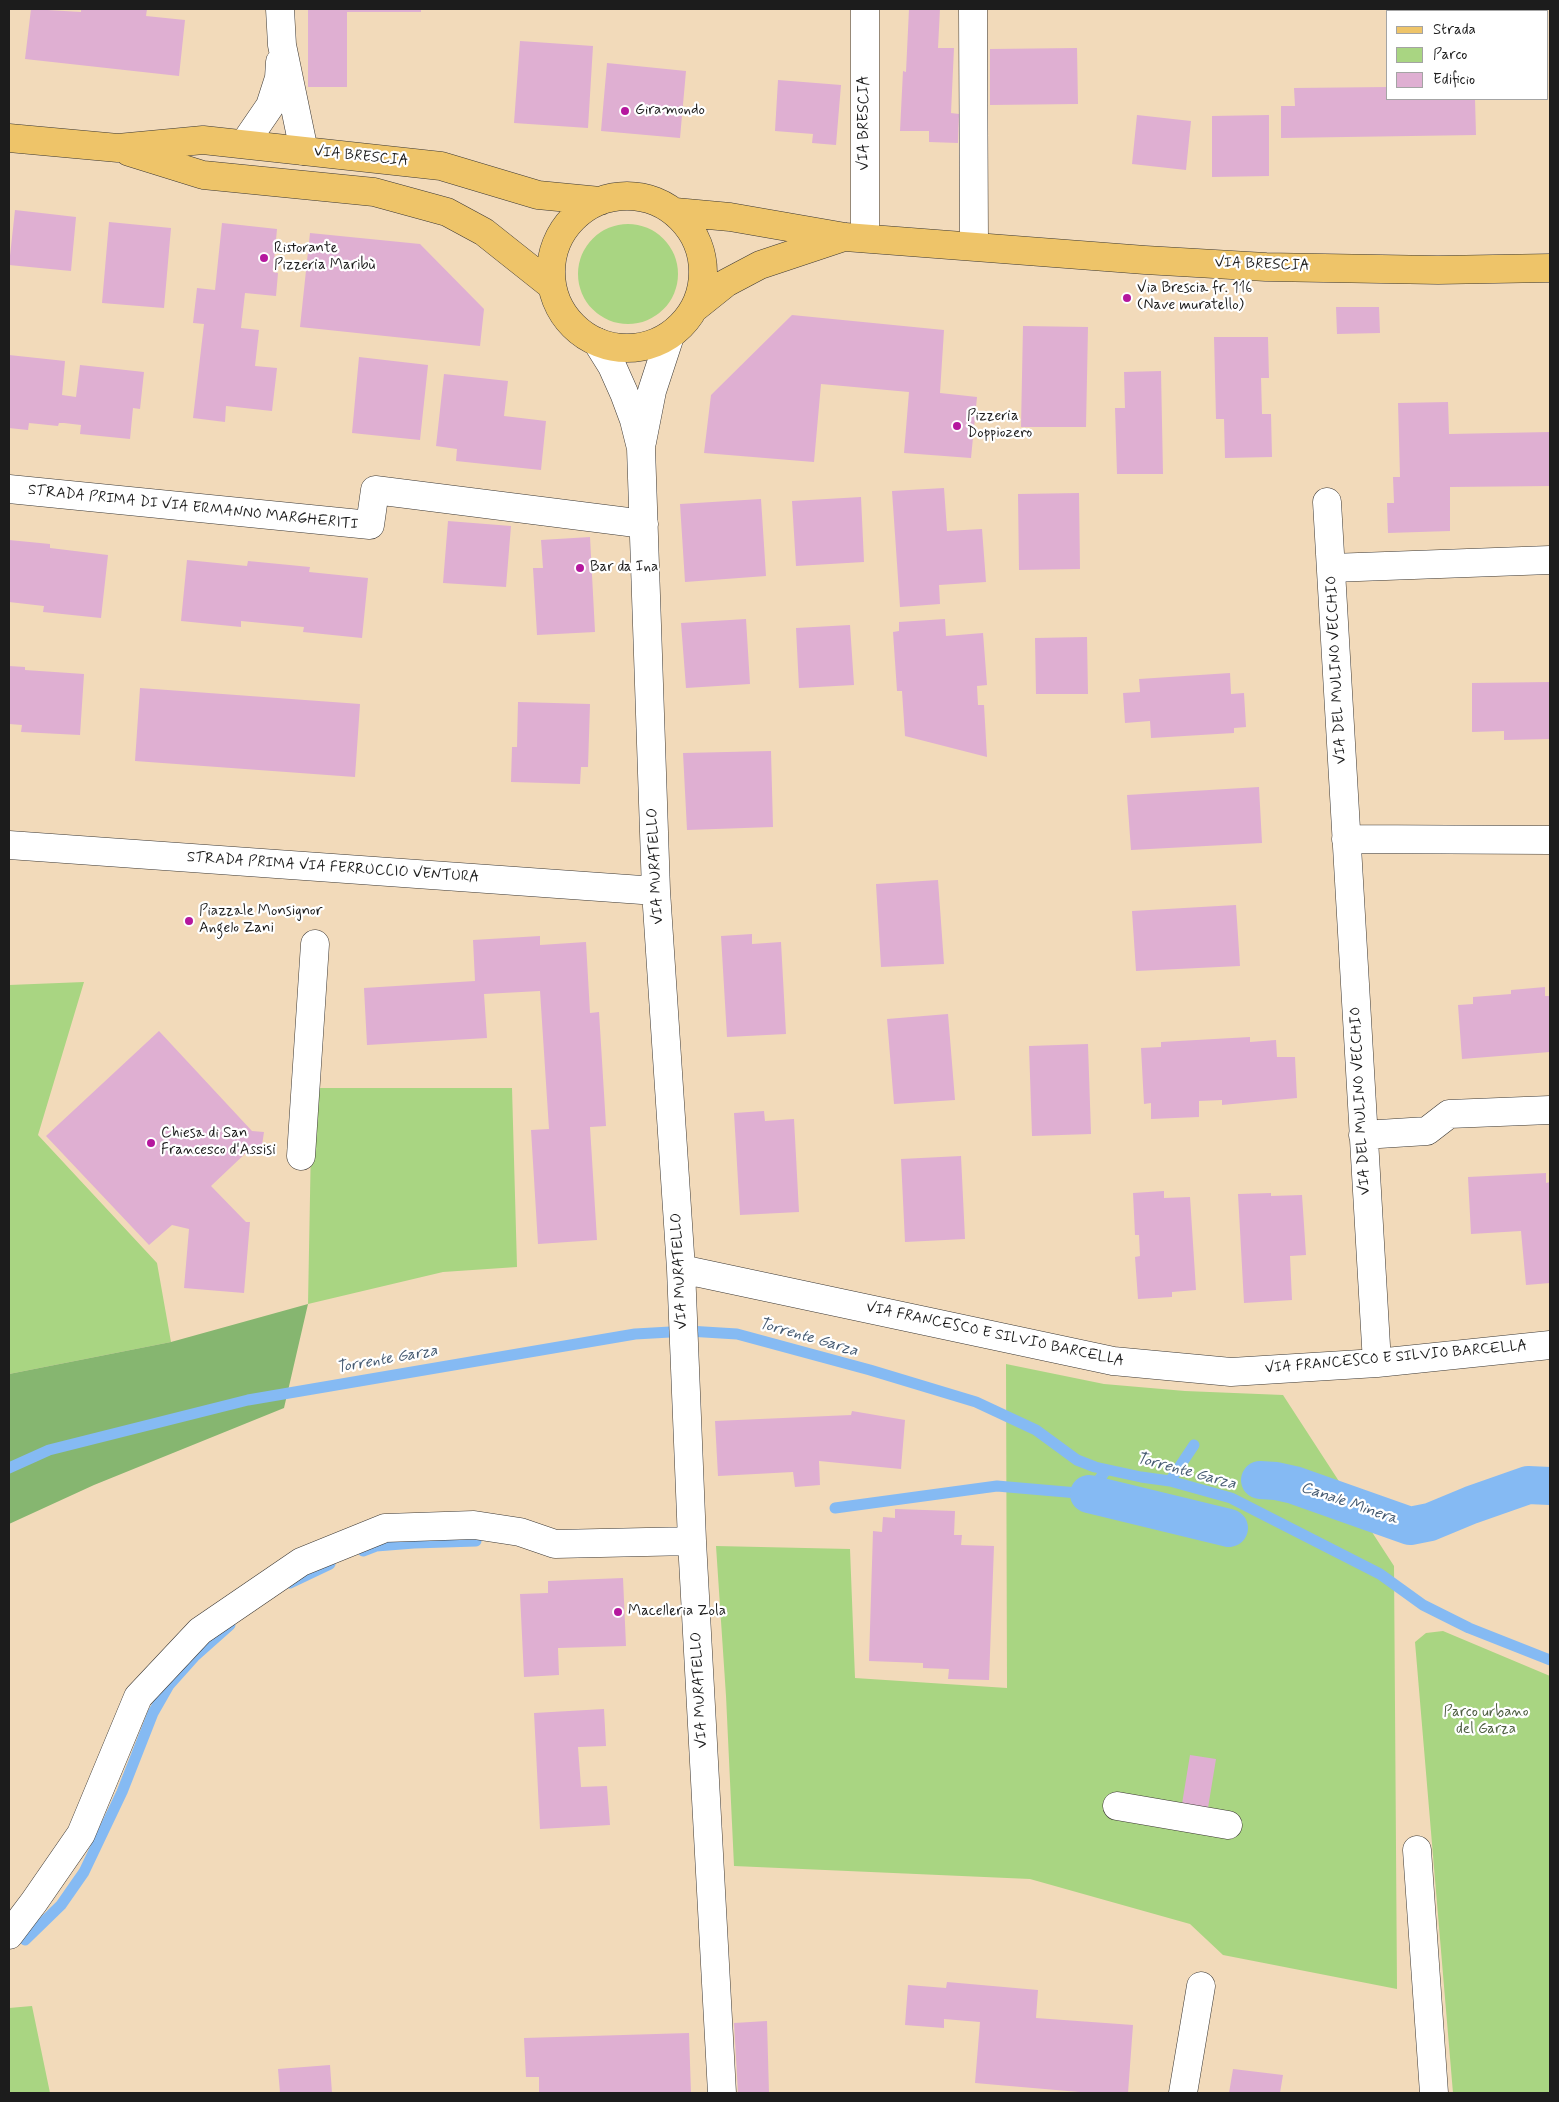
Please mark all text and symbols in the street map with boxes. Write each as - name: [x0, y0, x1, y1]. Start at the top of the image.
- legend: [1386, 10, 1549, 100]
- text: Strada: [1433, 20, 1476, 40]
- text: Parco: [1433, 45, 1467, 65]
- text: Edificio: [1433, 70, 1475, 90]
- street label: VIA BRESCIA: [856, 75, 874, 171]
- place label: Giramondo: [635, 102, 705, 120]
- marker: Giramondo: [619, 105, 631, 117]
- street label: VIA BRESCIA: [313, 143, 409, 171]
- place label: Ristorante Pizzeria Maribù: [274, 240, 375, 275]
- marker: Ristorante Pizzeria Maribù: [258, 252, 270, 264]
- street label: VIA BRESCIA: [1214, 254, 1310, 276]
- place label: Via Brescia fr. 116 (Nave muratello): [1137, 280, 1252, 315]
- marker: Via Brescia fr. 116 (Nave muratello): [1121, 292, 1133, 304]
- place label: Pizzeria Doppiozero: [967, 408, 1032, 443]
- marker: Pizzeria Doppiozero: [951, 420, 963, 432]
- street label: STRADA PRIMA DI VIA ERMANNO MARGHERITI: [27, 482, 359, 534]
- place label: Bar da Ina: [590, 559, 658, 577]
- marker: Bar da Ina: [574, 562, 586, 574]
- street label: VIA DEL MULINO VECCHIO: [1323, 575, 1351, 765]
- street label: VIA MURATELLO: [644, 807, 668, 925]
- street label: STRADA PRIMA VIA FERRUCCIO VENTURA: [186, 849, 480, 887]
- place label: Piazzale Monsignor Angelo Zani: [199, 903, 323, 938]
- marker: Piazzale Monsignor Angelo Zani: [183, 915, 195, 927]
- street label: VIA DEL MULINO VECCHIO: [1347, 1006, 1375, 1196]
- place label: Chiesa di San Francesco d'Assisi: [161, 1125, 276, 1160]
- marker: Chiesa di San Francesco d'Assisi: [145, 1137, 157, 1149]
- street label: VIA MURATELLO: [668, 1212, 692, 1330]
- street label: VIA FRANCESCO E SILVIO BARCELLA: [864, 1299, 1126, 1371]
- water label: Torrente Garza: [756, 1315, 860, 1361]
- street label: VIA FRANCESCO E SILVIO BARCELLA: [1264, 1338, 1528, 1378]
- water label: Torrente Garza: [335, 1342, 439, 1378]
- water label: Torrente Garza: [1134, 1450, 1238, 1494]
- water label: Canale Minera: [1298, 1478, 1400, 1530]
- place label: Macelleria Zola: [628, 1603, 726, 1621]
- marker: Macelleria Zola: [612, 1606, 624, 1618]
- street label: VIA MURATELLO: [688, 1631, 712, 1749]
- park label: Parco urbano del Garza: [1443, 1704, 1529, 1739]

